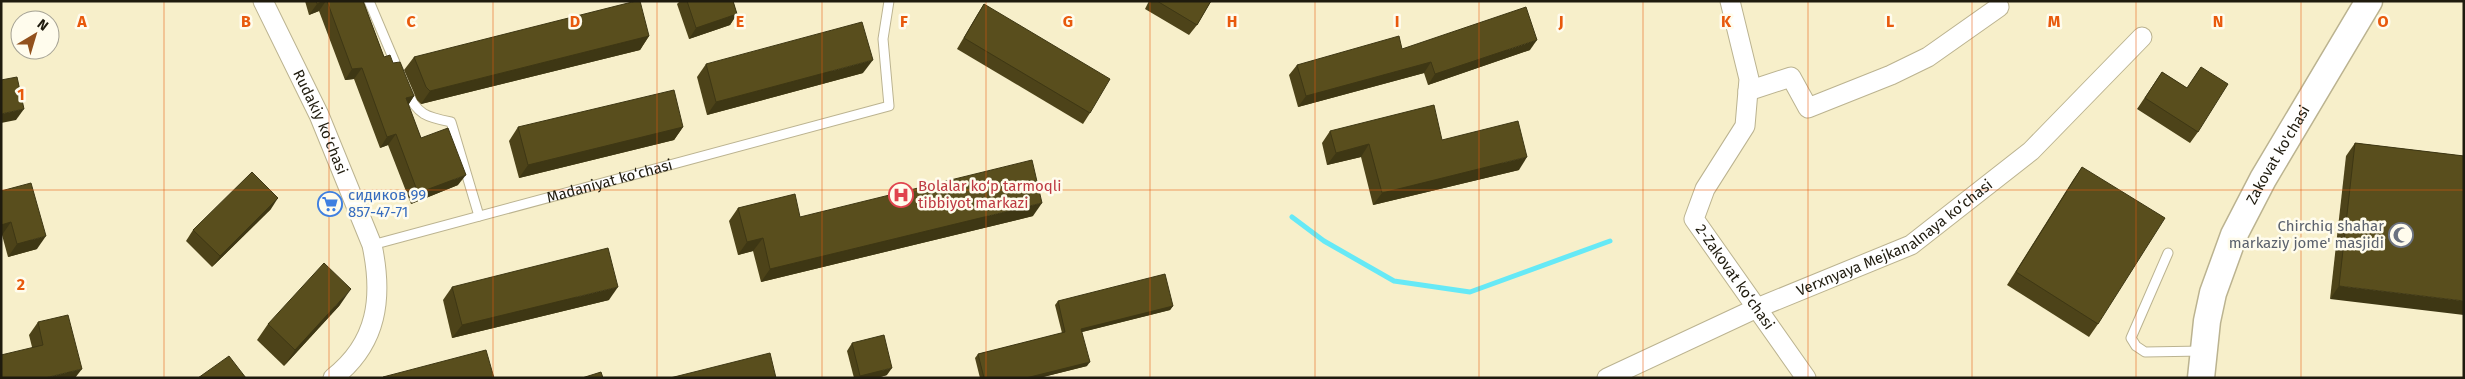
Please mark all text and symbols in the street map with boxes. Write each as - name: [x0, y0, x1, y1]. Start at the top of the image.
- north arrow: [10, 10, 60, 60]
- text: A: [76, 12, 87, 31]
- text: B: [241, 12, 251, 31]
- text: C: [406, 12, 416, 31]
- text: D: [570, 12, 580, 31]
- text: E: [736, 12, 744, 31]
- text: F: [900, 12, 908, 31]
- text: G: [1063, 12, 1073, 31]
- text: H: [1227, 12, 1237, 31]
- text: I: [1395, 12, 1399, 31]
- text: J: [1557, 12, 1564, 31]
- text: K: [1721, 12, 1732, 31]
- text: L: [1886, 12, 1894, 31]
- text: M: [2048, 12, 2061, 31]
- text: N: [2213, 12, 2223, 31]
- text: O: [2377, 12, 2389, 31]
- text: N: [34, 16, 52, 35]
- street label: Rudakiy ko‘chasi: [289, 67, 351, 177]
- text: 1: [17, 85, 25, 104]
- street label: Zakovat ko'chasi: [2242, 102, 2314, 207]
- street label: Madaniyat ko‘chasi: [545, 156, 674, 207]
- street label: Verxnyaya Mejkanalnaya ko‘chasi: [1794, 176, 1996, 300]
- place label: Bolalar ko‘p tarmoqli tibbiyot markazi: [918, 177, 1061, 212]
- hospital icon: Bolalar ko‘p tarmoqli tibbiyot markazi: [888, 182, 914, 208]
- place label: сидиков 99 857-47-71: [348, 186, 426, 221]
- supermarket icon: сидиков 99 857-47-71: [317, 191, 343, 217]
- place label: Chirchiq shahar markaziy jome' masjidi: [2229, 217, 2384, 252]
- street label: 2-Zakovat ko‘chasi: [1692, 221, 1778, 333]
- mosque icon: Chirchiq shahar markaziy jome' masjidi: [2388, 222, 2414, 248]
- text: 2: [17, 275, 25, 294]

